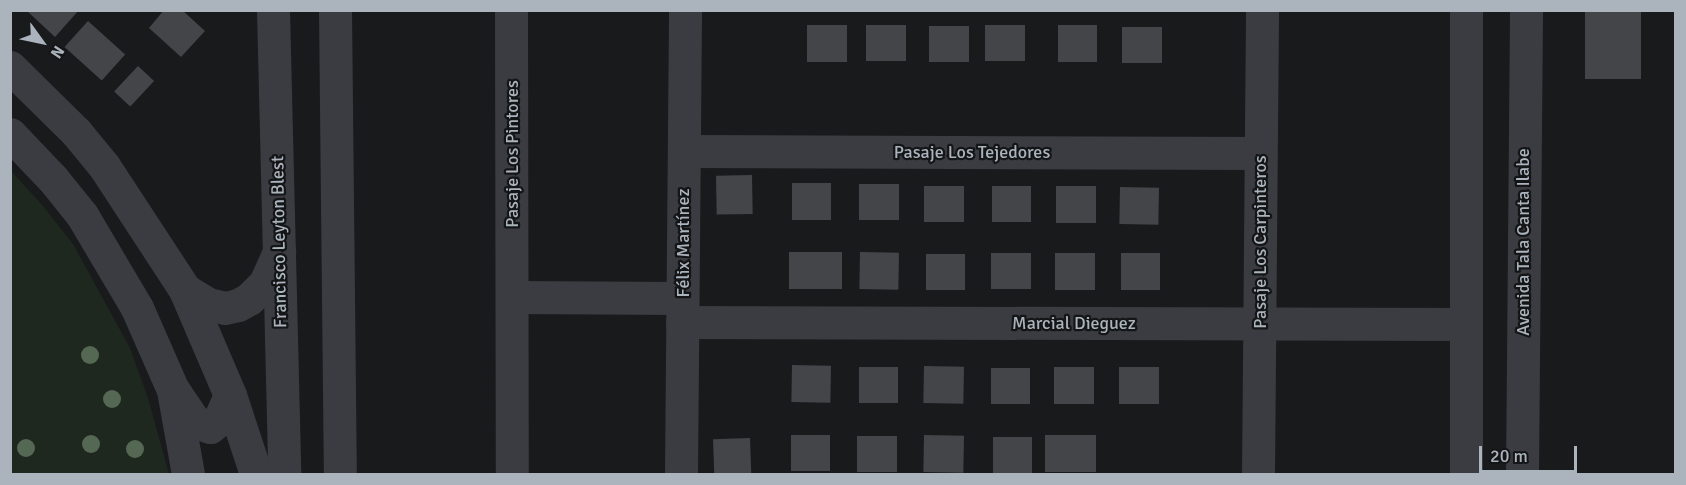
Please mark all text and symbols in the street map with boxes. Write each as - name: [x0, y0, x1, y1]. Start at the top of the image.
- north arrow: [12, 12, 72, 72]
- text: N: [46, 42, 69, 62]
- street label: Pasaje Los Pintores: [501, 80, 523, 228]
- street label: Pasaje Los Tejedores: [894, 141, 1050, 163]
- street label: Avenida Tala Canta Ilabe: [1512, 148, 1534, 336]
- street label: Pasaje Los Carpinteros: [1249, 155, 1271, 329]
- street label: Francisco Leyton Blest: [267, 156, 291, 328]
- street label: Félix Martínez: [672, 189, 694, 297]
- street label: Marcial Dieguez: [1012, 312, 1136, 334]
- scale bar: [1482, 434, 1580, 472]
- text: 20 m: [1490, 445, 1528, 467]

